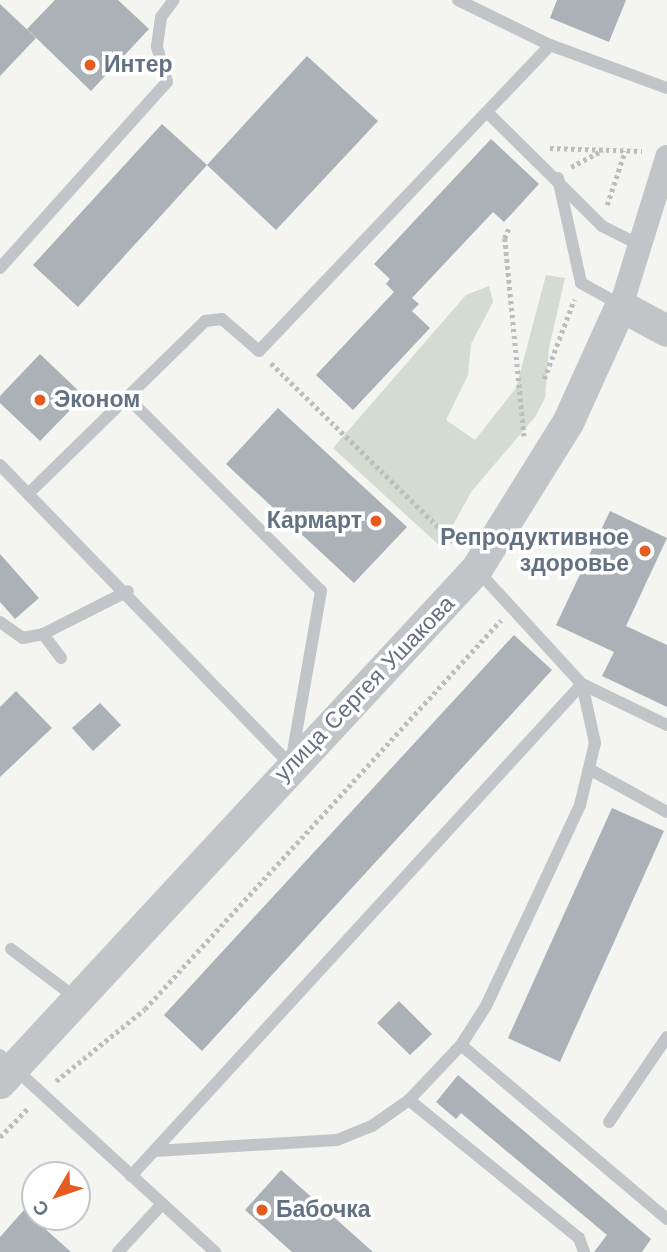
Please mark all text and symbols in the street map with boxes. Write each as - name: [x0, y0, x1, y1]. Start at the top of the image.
- place label: Интер: [104, 51, 173, 79]
- marker: Интер: [82, 57, 98, 73]
- place label: Эконом: [54, 386, 140, 414]
- marker: Эконом: [32, 392, 48, 408]
- place label: Кармарт: [267, 507, 362, 535]
- marker: Кармарт: [368, 513, 384, 529]
- place label: Репродуктивное здоровье: [440, 524, 629, 578]
- marker: Репродуктивное здоровье: [635, 541, 655, 561]
- street label: улица Сергея Ушакова: [269, 591, 461, 787]
- north arrow: [21, 1161, 91, 1231]
- text: С: [28, 1196, 54, 1221]
- place label: Бабочка: [276, 1196, 371, 1224]
- marker: Бабочка: [254, 1202, 270, 1218]

